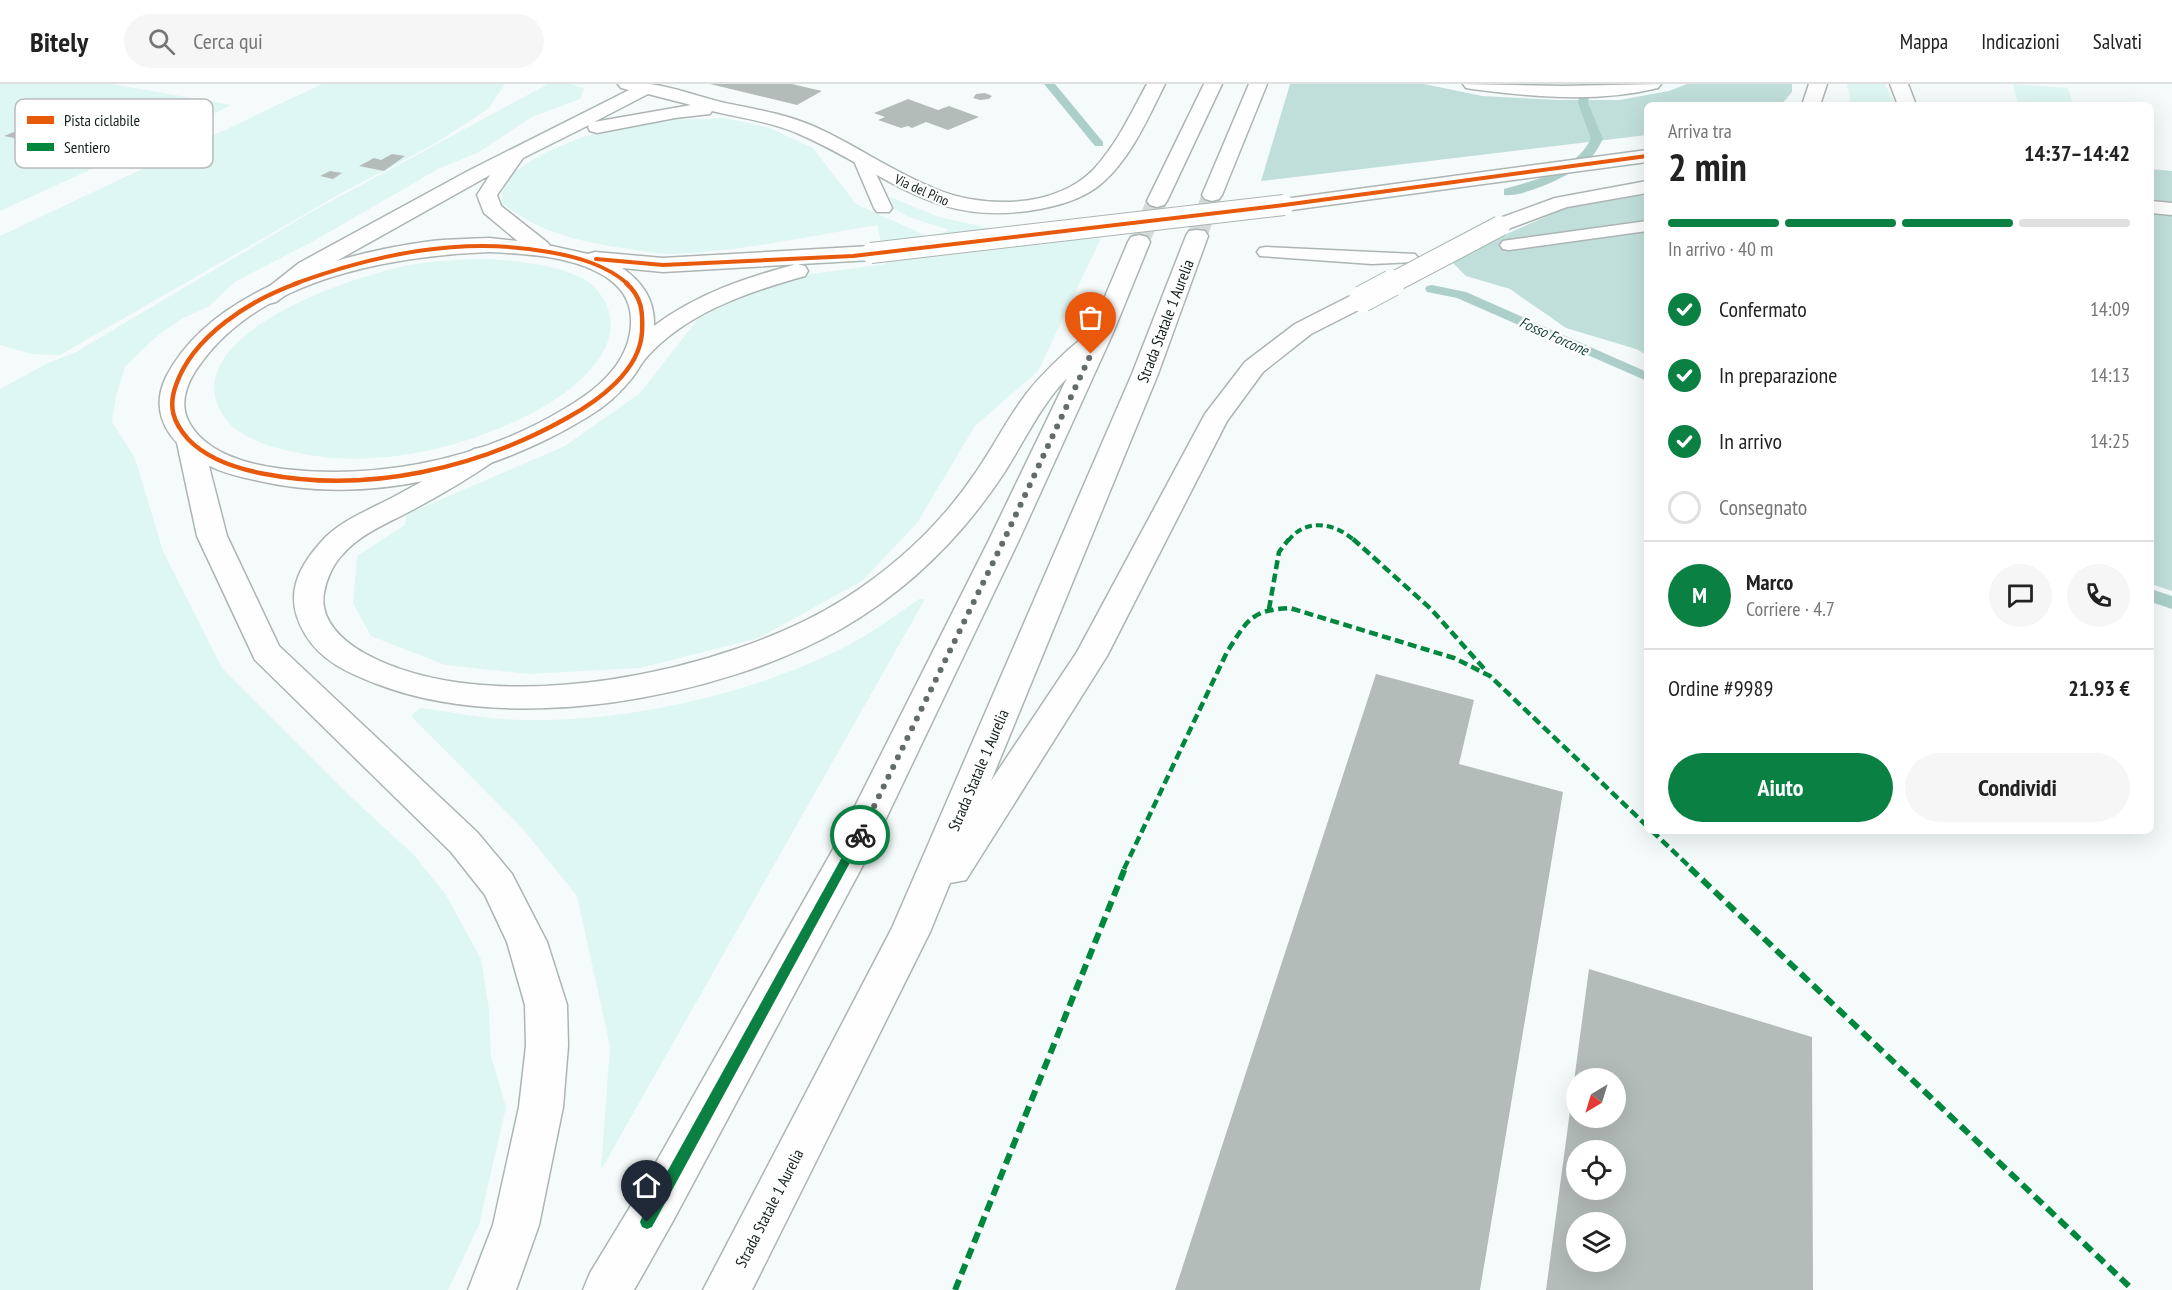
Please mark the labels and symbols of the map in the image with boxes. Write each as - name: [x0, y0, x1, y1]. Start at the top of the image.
- legend: [15, 99, 213, 168]
- text: Pista ciclabile: [64, 110, 140, 130]
- text: Sentiero: [64, 137, 110, 157]
- street label: Via del Pino: [891, 170, 952, 210]
- street label: Strada Statale 1 Aurelia: [1132, 257, 1198, 385]
- pin: [1065, 292, 1116, 354]
- water label: Fosso Forcone: [1517, 312, 1592, 360]
- street label: Strada Statale 1 Aurelia: [943, 706, 1013, 834]
- courier: [830, 805, 890, 865]
- north arrow: [1566, 1068, 1626, 1128]
- street label: Strada Statale 1 Aurelia: [731, 1145, 807, 1271]
- pin: [621, 1160, 672, 1222]

